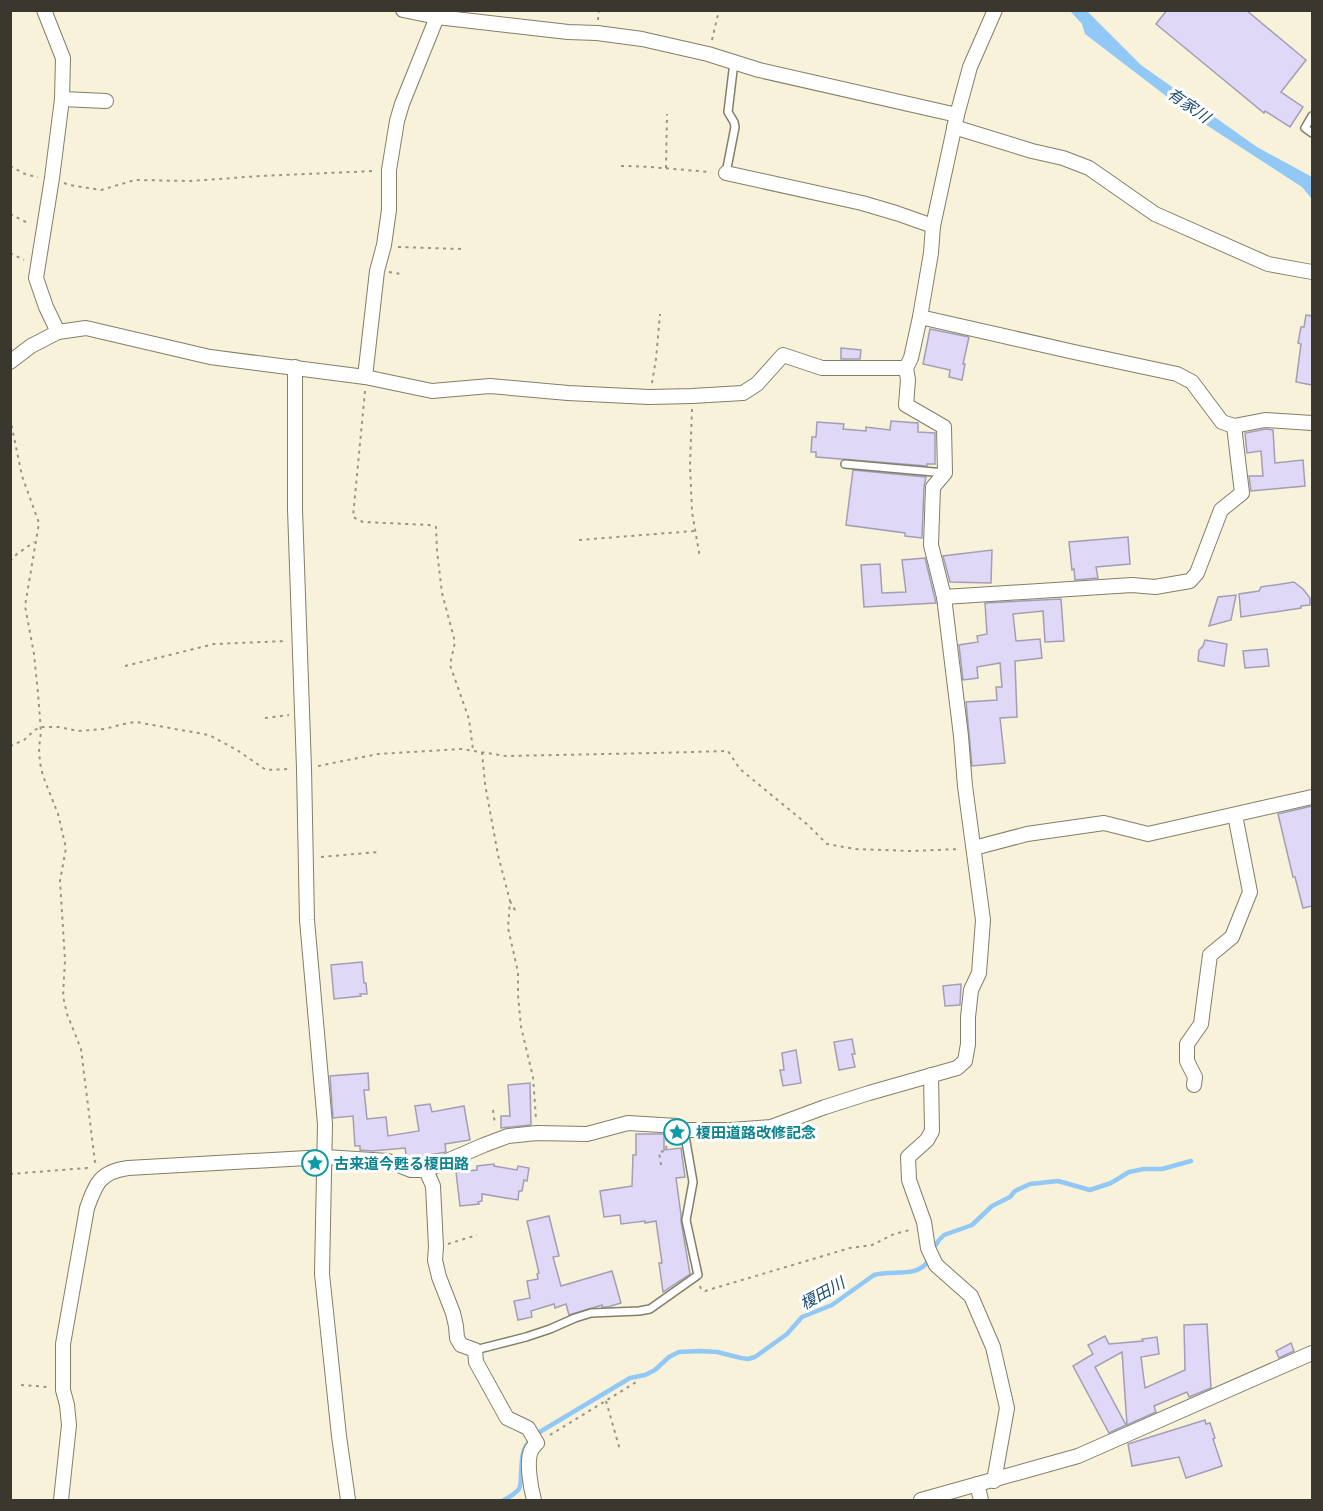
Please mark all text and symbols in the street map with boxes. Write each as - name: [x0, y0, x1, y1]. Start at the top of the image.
- water label: 有家川: [1164, 84, 1215, 127]
- place icon: 榎田道路改修記念: [662, 1117, 692, 1147]
- place label: 榎田道路改修記念: [696, 1124, 816, 1141]
- place icon: 古来道今甦る榎田路: [300, 1148, 330, 1178]
- place label: 古来道今甦る榎田路: [334, 1155, 469, 1172]
- water label: 榎田川: [797, 1273, 849, 1313]

